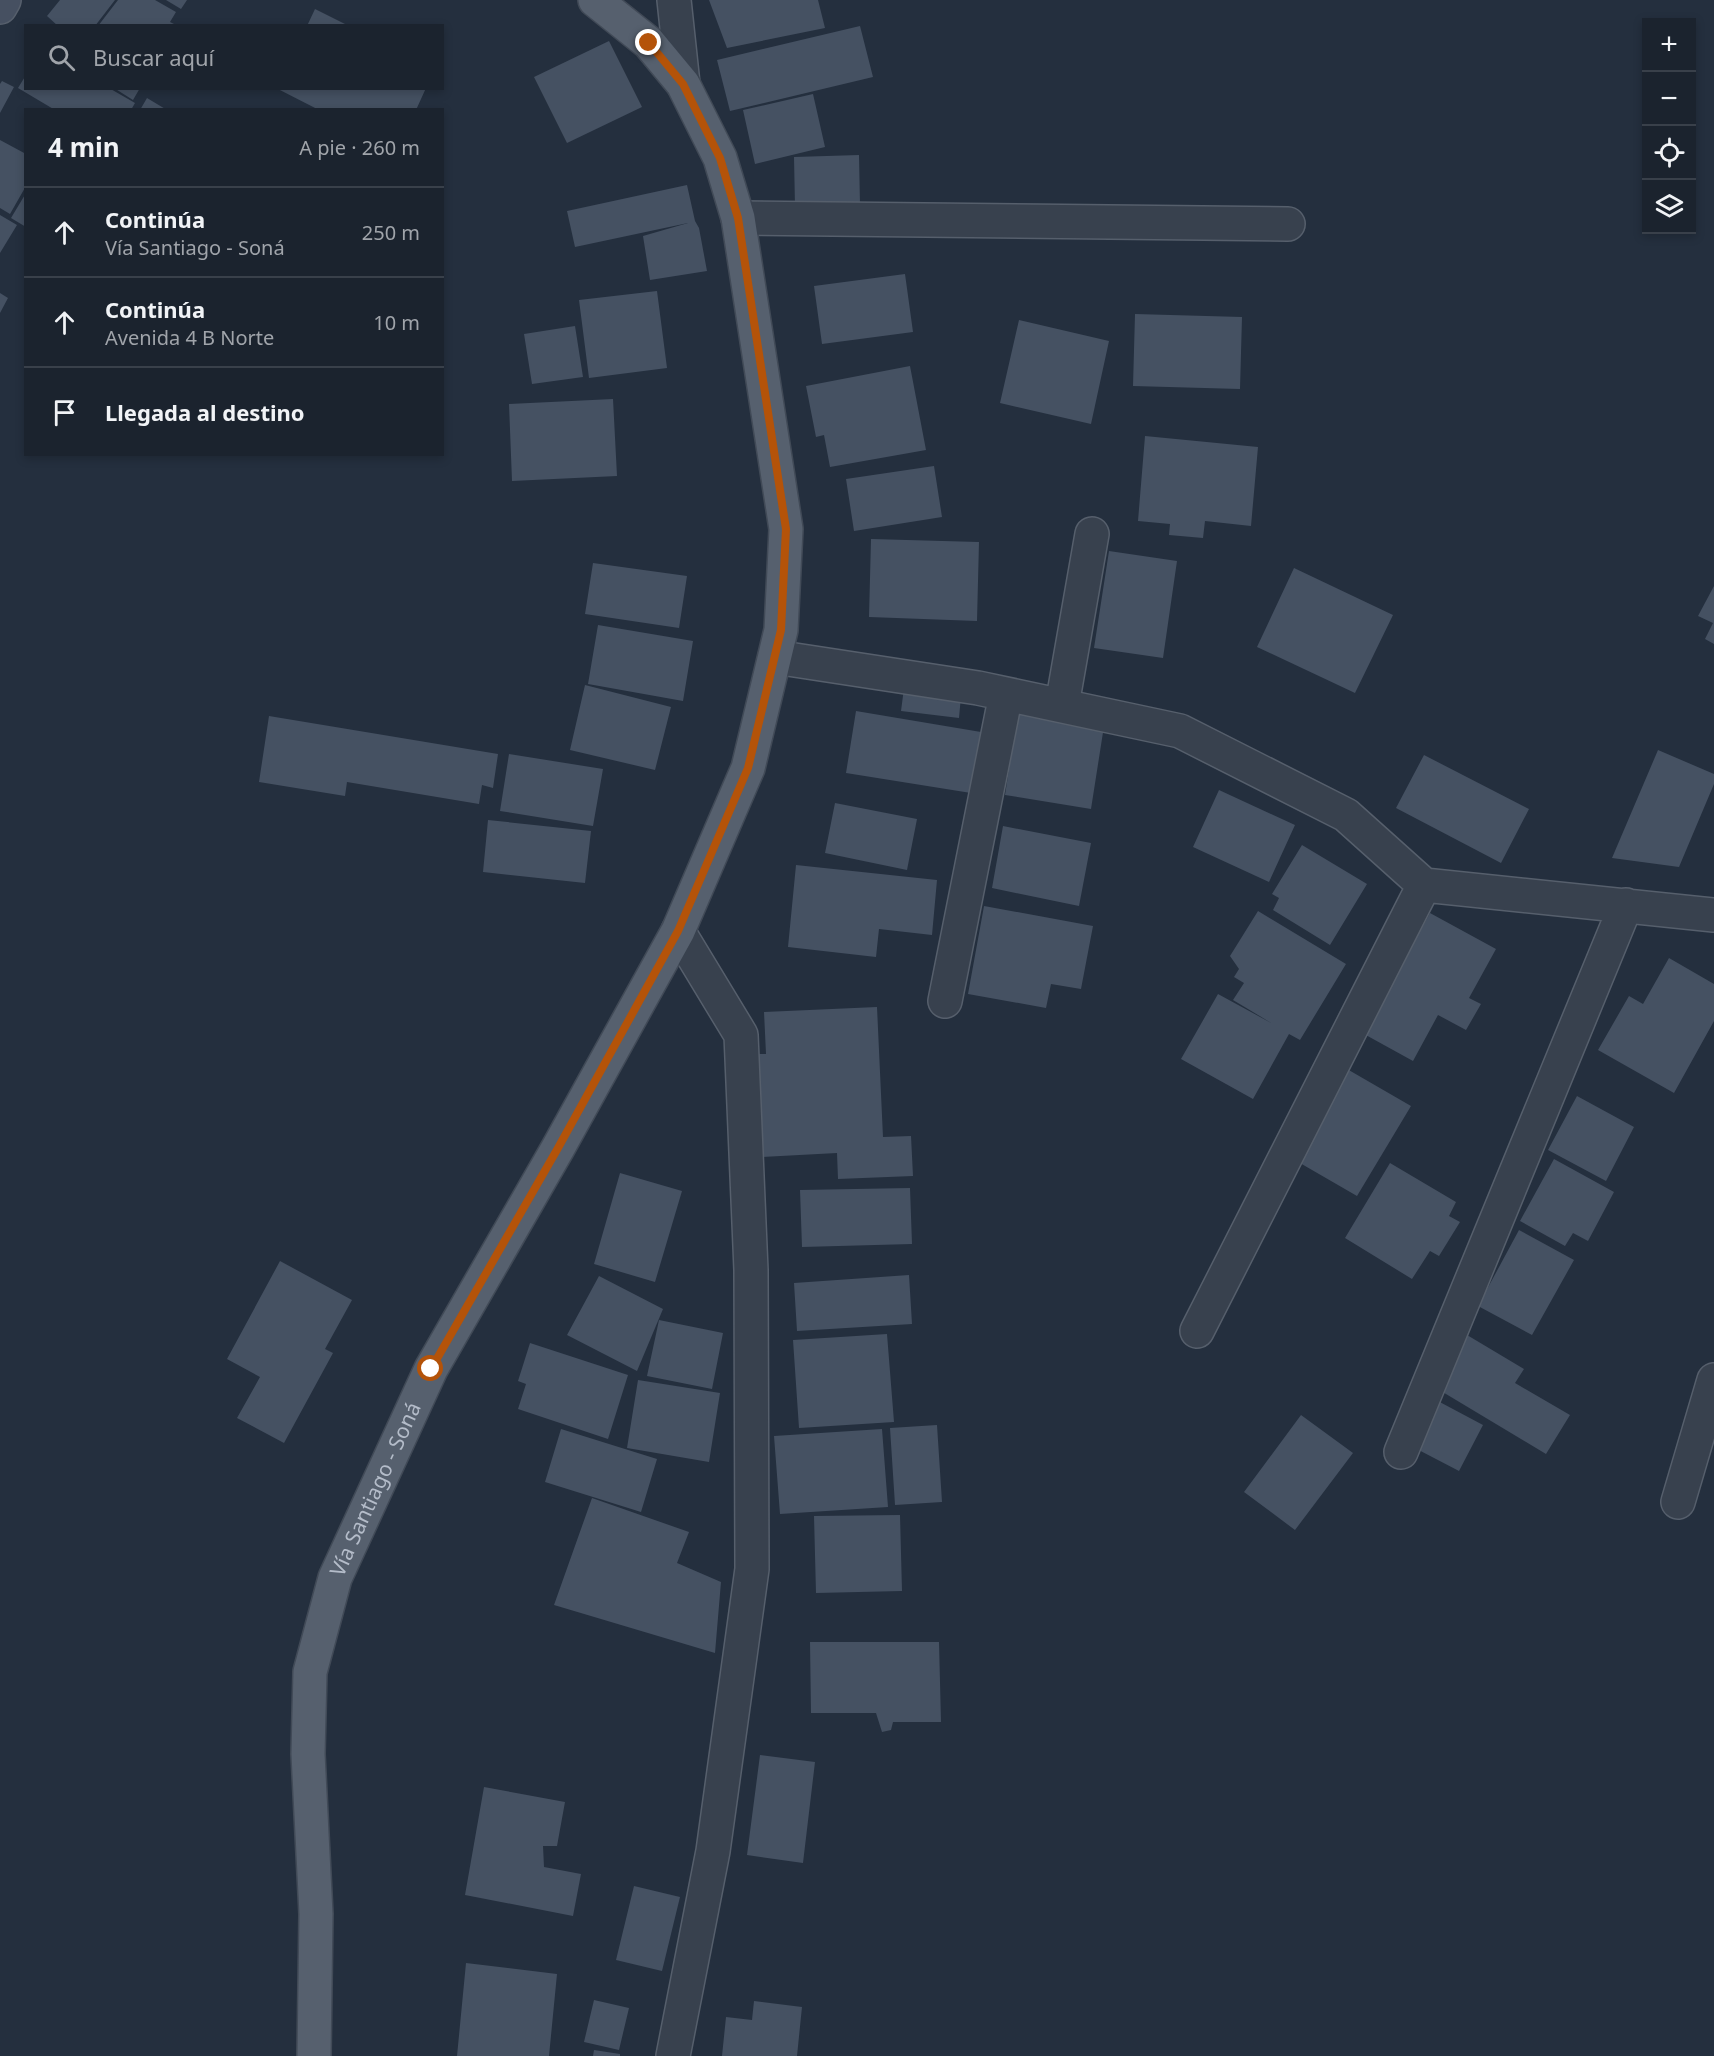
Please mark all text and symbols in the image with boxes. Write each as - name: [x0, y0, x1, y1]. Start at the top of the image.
- map controls: [1642, 18, 1696, 234]
- button: +: [1642, 18, 1696, 72]
- search box: [24, 24, 444, 90]
- route end: [635, 29, 661, 55]
- icon: search: [45, 41, 78, 74]
- text: Buscar aquí: [93, 42, 214, 72]
- button: −: [1642, 72, 1696, 126]
- button: locate: [1642, 126, 1696, 180]
- text: 4 min: [48, 129, 120, 165]
- text: A pie · 260 m: [299, 134, 420, 161]
- button: layers: [1642, 180, 1696, 234]
- text: Continúa: [105, 204, 205, 234]
- icon: ahead: [48, 216, 81, 249]
- text: 250 m: [362, 219, 420, 246]
- text: Vía Santiago - Soná: [105, 234, 285, 261]
- text: Continúa: [105, 294, 205, 324]
- icon: ahead: [48, 306, 81, 339]
- text: 10 m: [373, 309, 420, 336]
- text: Avenida 4 B Norte: [105, 324, 274, 351]
- icon: arrive: [48, 396, 81, 429]
- text: Llegada al destino: [105, 397, 305, 427]
- route start: [417, 1355, 443, 1381]
- street label: Vía Santiago - Soná: [323, 1397, 427, 1581]

